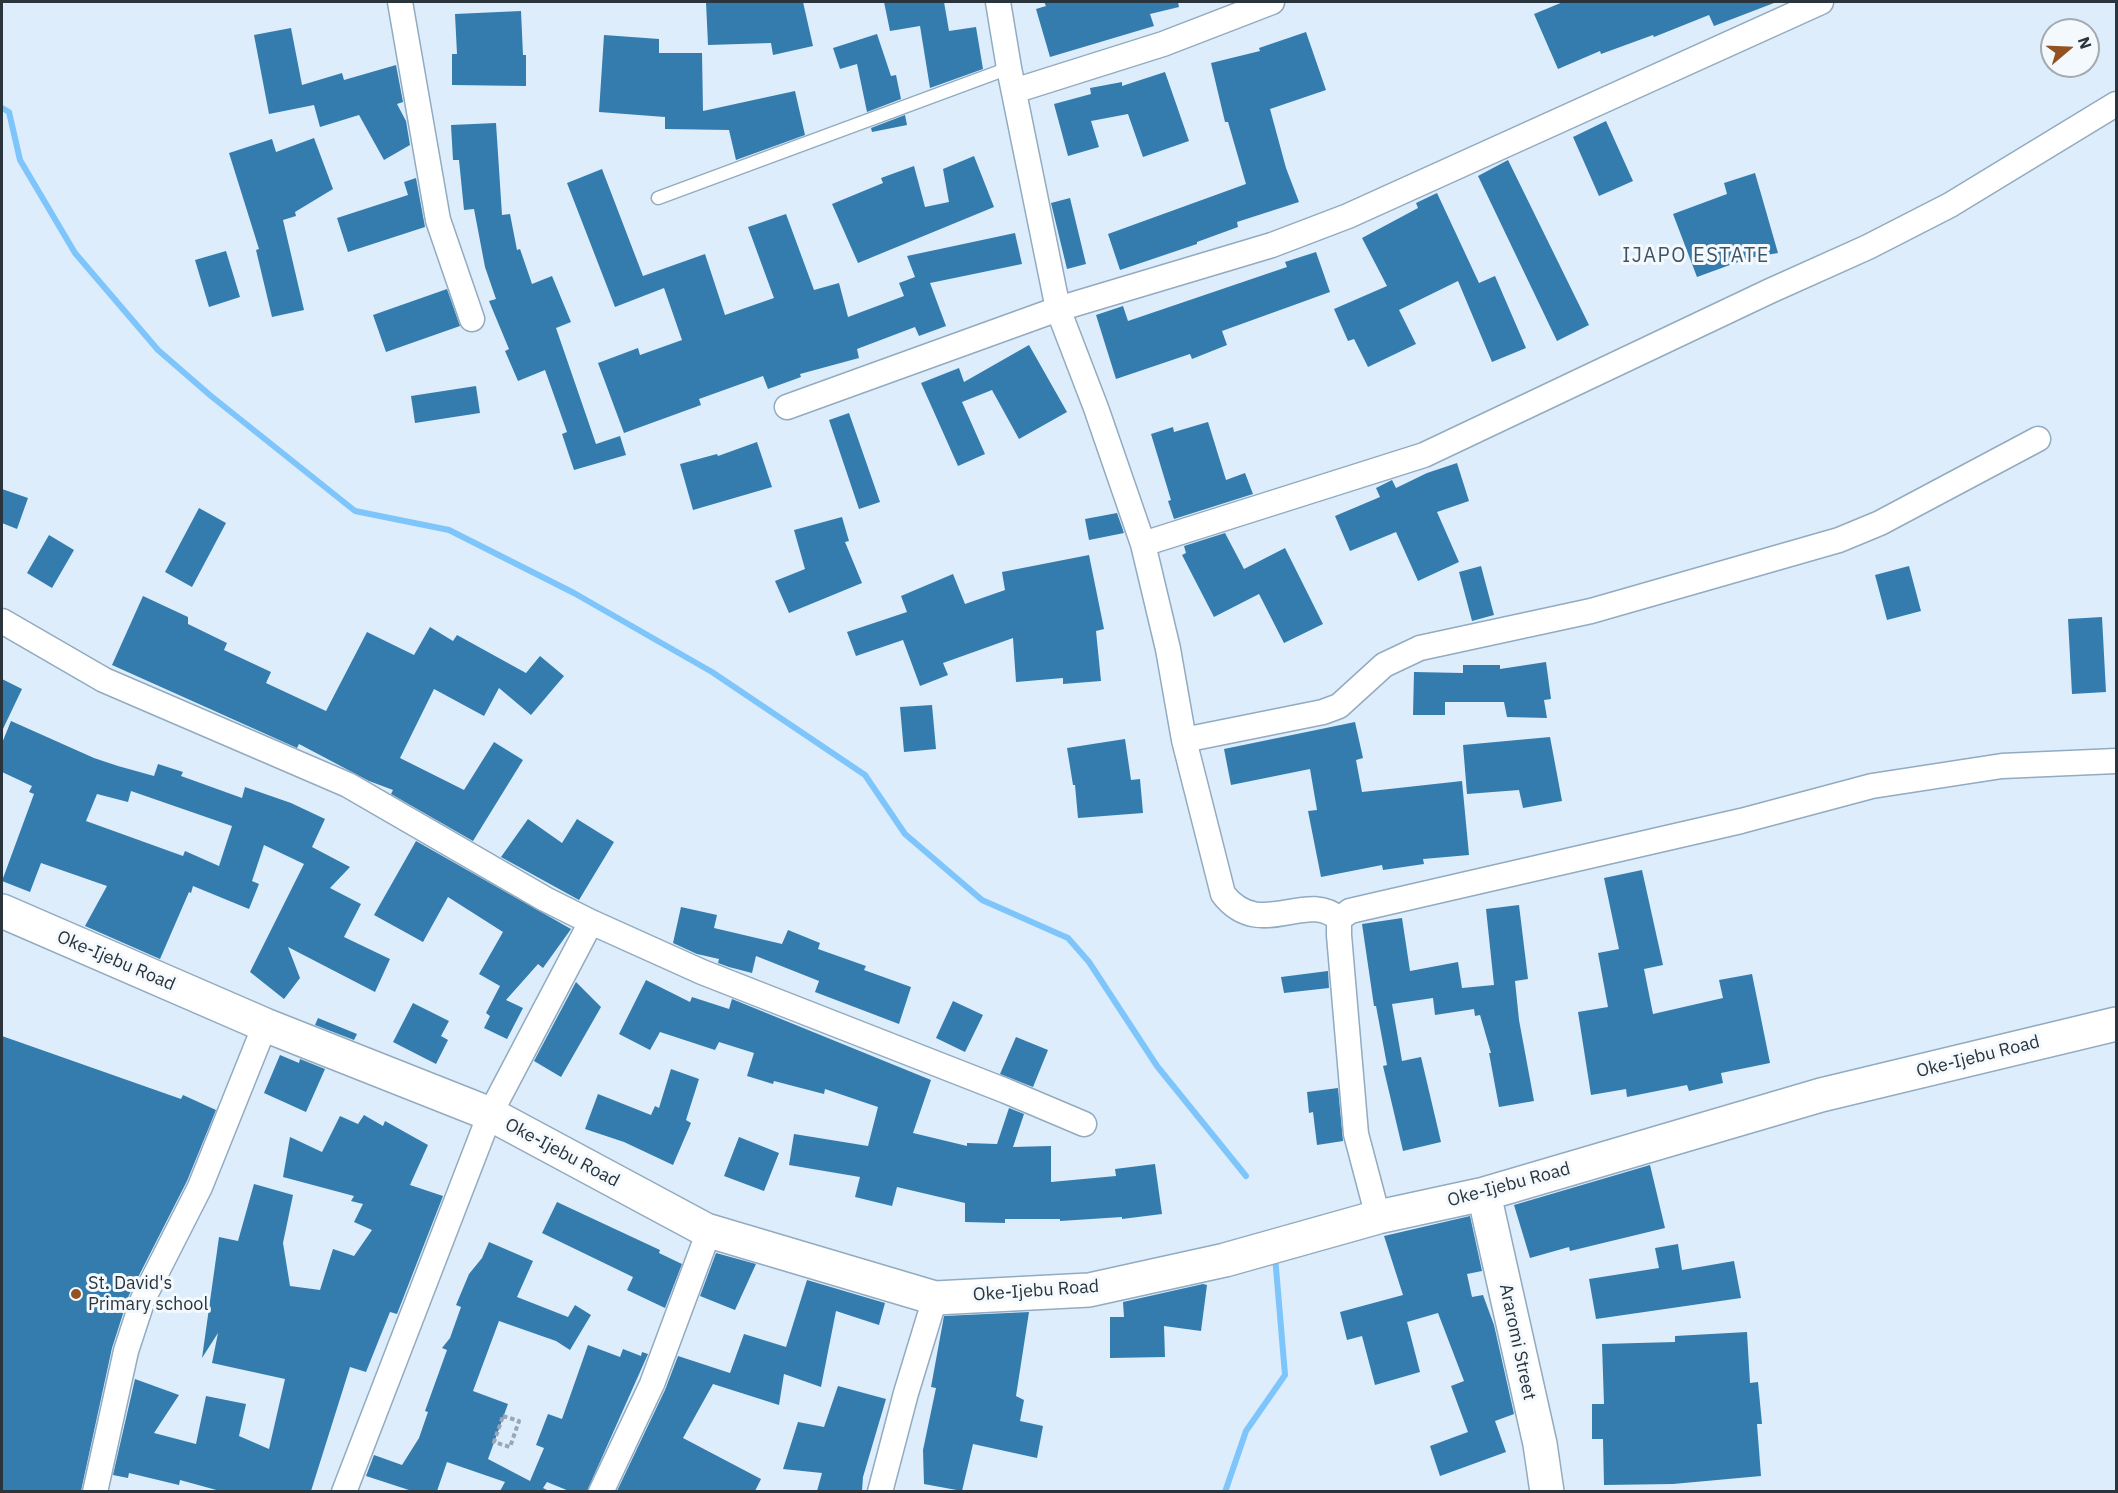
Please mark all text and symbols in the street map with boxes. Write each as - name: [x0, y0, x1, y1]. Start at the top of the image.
- north arrow: [2040, 18, 2100, 78]
- text: N: [2074, 34, 2096, 52]
- district label: IJAPO ESTATE: [1622, 244, 1770, 268]
- street label: Oke-Ijebu Road: [54, 926, 178, 996]
- street label: Oke-Ijebu Road: [1914, 1031, 2042, 1083]
- street label: Oke-Ijebu Road: [501, 1114, 623, 1192]
- street label: Oke-Ijebu Road: [1445, 1158, 1573, 1212]
- place label: St. David's Primary school: [88, 1273, 208, 1316]
- street label: Oke-Ijebu Road: [972, 1276, 1100, 1306]
- street label: Araromi Street: [1494, 1282, 1540, 1402]
- marker: St. David's Primary school: [69, 1287, 83, 1301]

